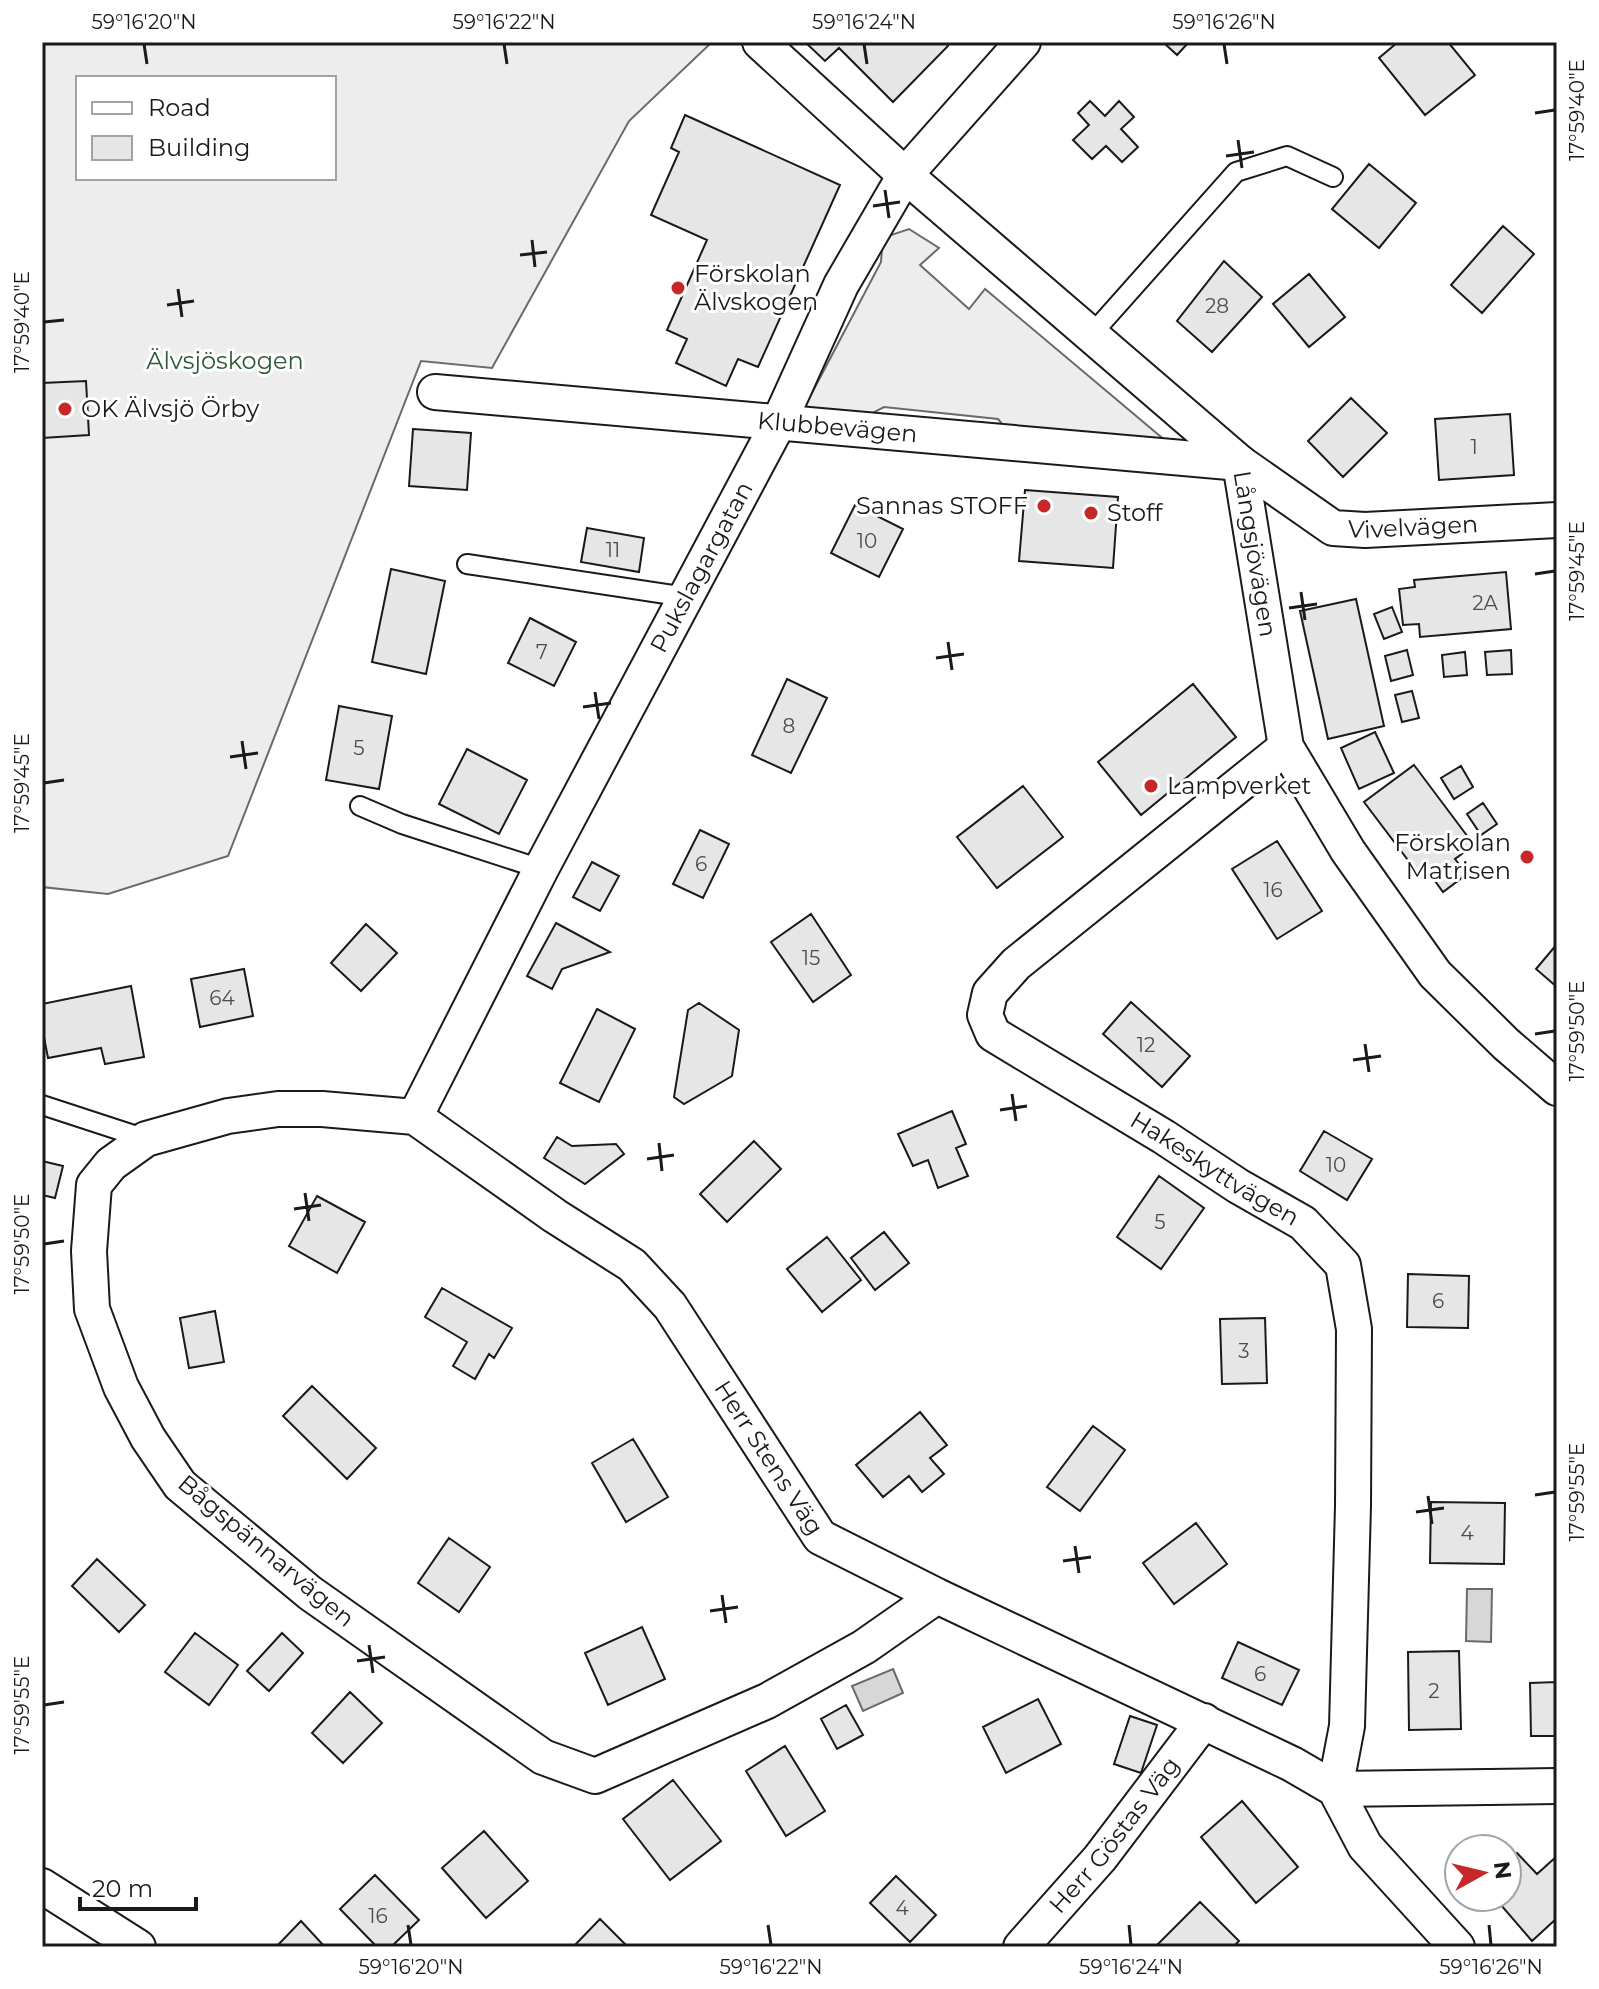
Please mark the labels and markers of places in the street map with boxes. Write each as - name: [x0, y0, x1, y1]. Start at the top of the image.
- place label: Förskolan Älvskogen: [694, 259, 818, 316]
- marker: Förskolan Älvskogen: [669, 279, 687, 297]
- place label: OK Älvsjö Örby: [81, 394, 259, 423]
- marker: OK Älvsjö Örby: [56, 400, 74, 418]
- place label: Sannas STOFF: [856, 491, 1028, 520]
- marker: Sannas STOFF: [1035, 497, 1053, 515]
- place label: Stoff: [1107, 498, 1163, 527]
- marker: Stoff: [1082, 504, 1100, 522]
- place label: Lampverket: [1167, 771, 1312, 800]
- marker: Lampverket: [1142, 777, 1160, 795]
- place label: Förskolan Matrisen: [1394, 828, 1511, 885]
- marker: Förskolan Matrisen: [1518, 848, 1536, 866]

